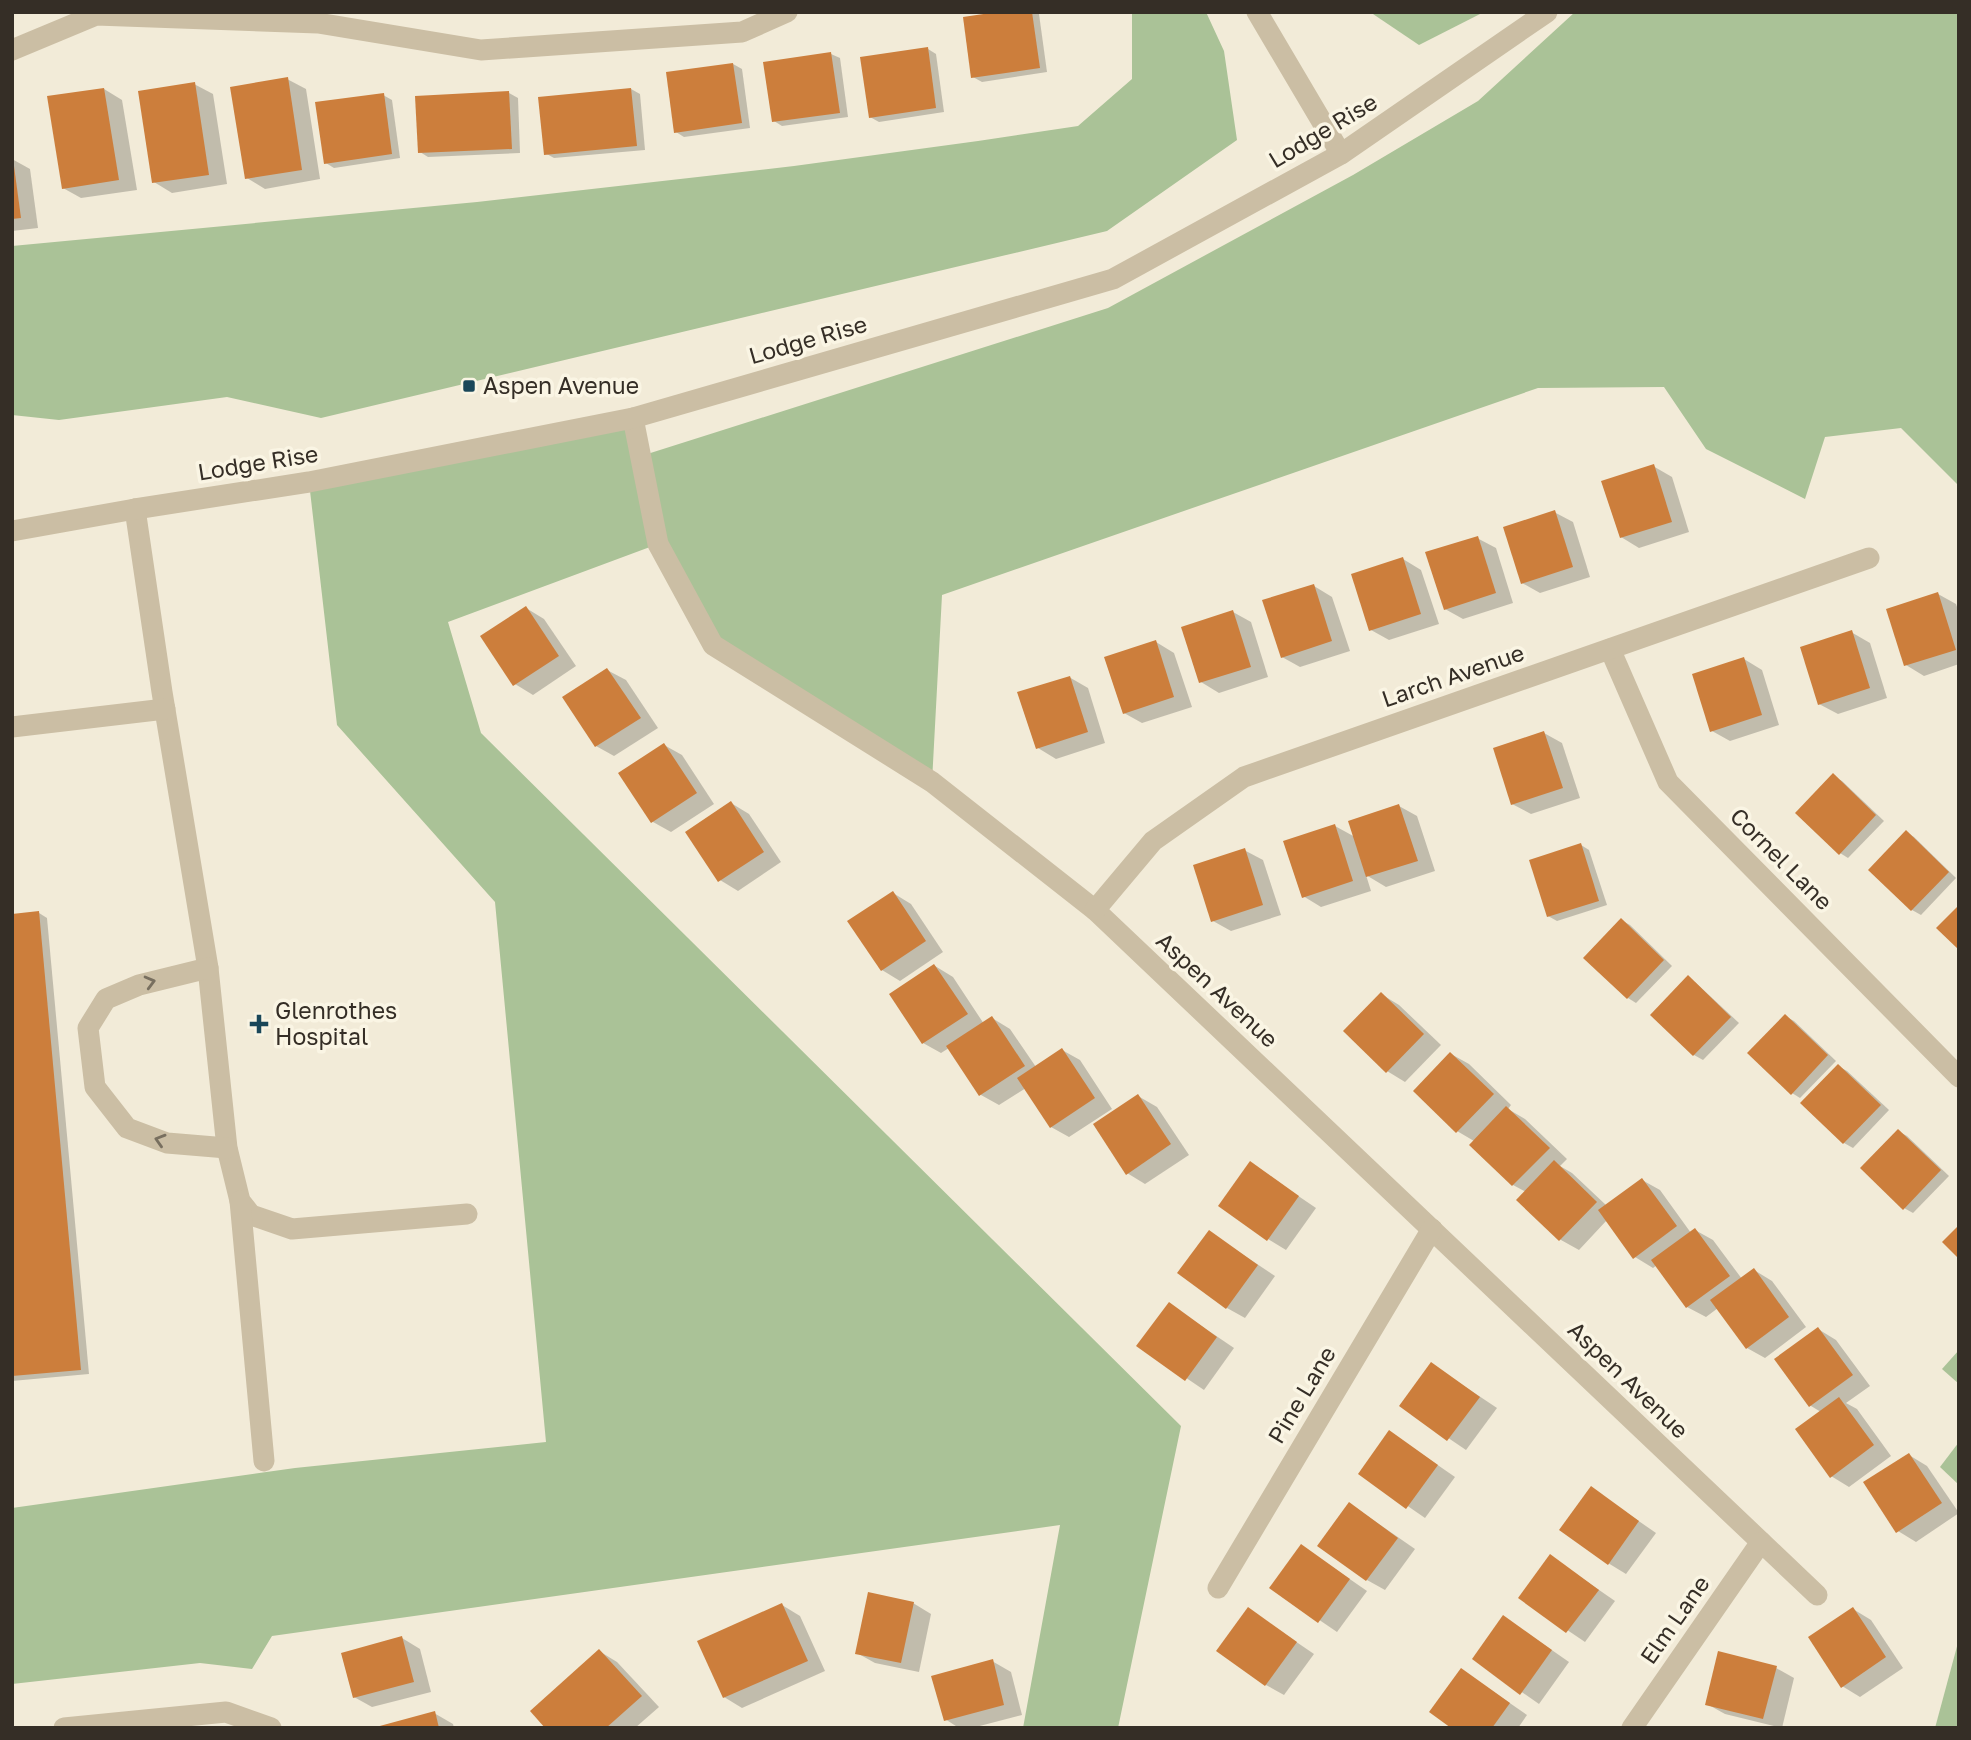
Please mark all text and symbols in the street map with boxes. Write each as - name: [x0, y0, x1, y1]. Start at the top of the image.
- street label: Lodge Rise: [1263, 87, 1382, 173]
- street label: Lodge Rise: [746, 309, 870, 369]
- place label: Aspen Avenue: [483, 371, 639, 399]
- marker: Aspen Avenue: [461, 378, 477, 394]
- street label: Lodge Rise: [196, 439, 320, 485]
- street label: Larch Avenue: [1378, 638, 1528, 712]
- street label: Cornel Lane: [1725, 801, 1839, 915]
- street label: Aspen Avenue: [1151, 926, 1284, 1053]
- one-way arrow: [143, 976, 155, 990]
- place label: Glenrothes Hospital: [275, 996, 397, 1050]
- marker: Glenrothes Hospital: [249, 1014, 269, 1034]
- one-way arrow: [154, 1133, 166, 1148]
- street label: Aspen Avenue: [1563, 1315, 1695, 1444]
- street label: Pine Lane: [1261, 1341, 1341, 1448]
- street label: Elm Lane: [1634, 1570, 1715, 1669]

